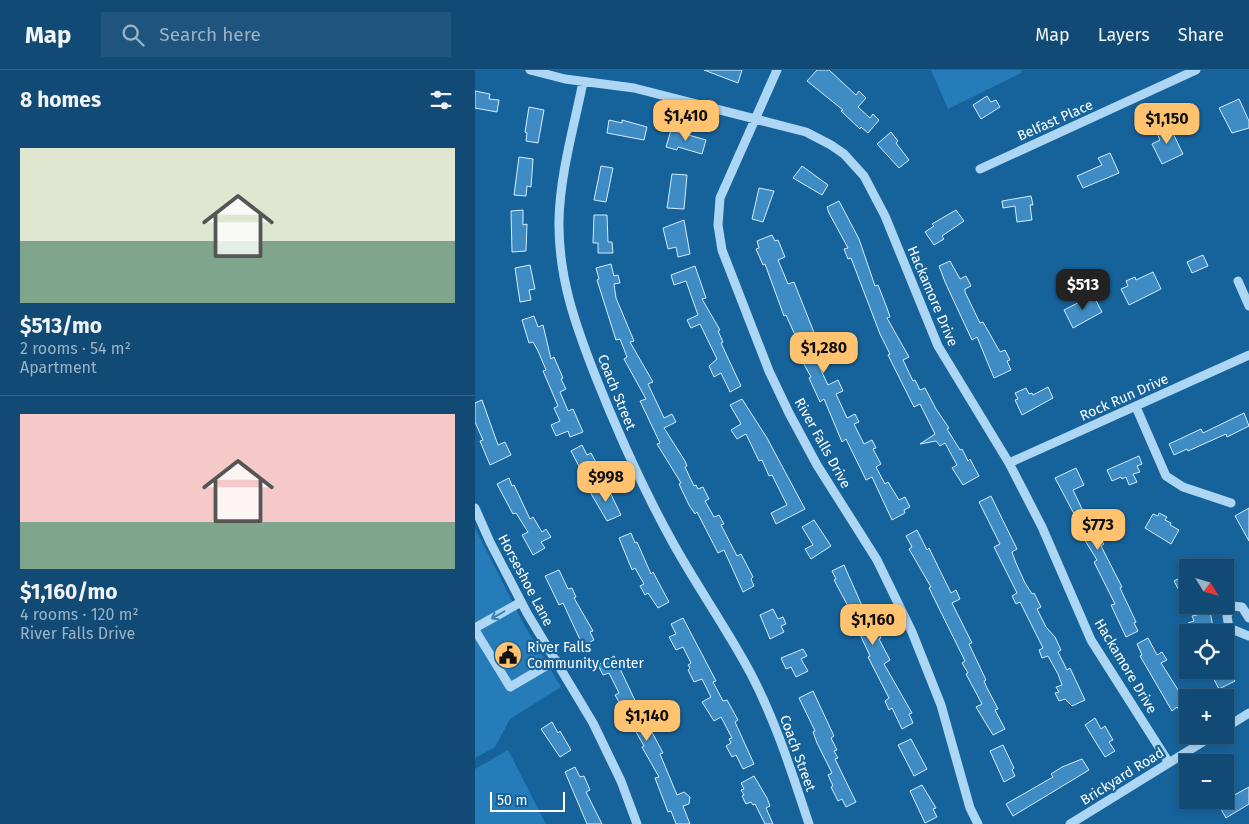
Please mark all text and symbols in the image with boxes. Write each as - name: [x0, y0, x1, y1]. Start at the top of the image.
- search box: [101, 12, 451, 57]
- text: Map: [25, 21, 71, 49]
- icon: search: [119, 21, 147, 49]
- text: Search here: [159, 23, 261, 46]
- text: Map: [1035, 24, 1070, 46]
- text: Layers: [1098, 24, 1150, 46]
- text: Share: [1178, 24, 1224, 46]
- icon: filters: [427, 86, 455, 114]
- text: 8 homes: [20, 87, 101, 113]
- street label: Belfast Place: [1015, 96, 1096, 145]
- pin: $1,410: [645, 100, 727, 142]
- pin: $1,150: [1126, 102, 1208, 145]
- text: $1,410: [664, 106, 708, 125]
- text: $1,150: [1145, 109, 1189, 128]
- icon: home: [193, 181, 283, 271]
- street label: Hackamore Drive: [904, 243, 961, 349]
- pin: $513: [1053, 268, 1113, 311]
- text: $513: [1067, 275, 1099, 294]
- text: $513/mo: [20, 313, 102, 339]
- pin: $1,280: [783, 332, 865, 374]
- text: $1,280: [801, 338, 847, 357]
- text: 2 rooms · 54 m²: [20, 339, 131, 358]
- street label: Coach Street: [594, 352, 640, 433]
- text: Apartment: [20, 358, 97, 377]
- street label: Rock Run Drive: [1077, 370, 1171, 425]
- street label: River Falls Drive: [791, 395, 854, 491]
- icon: home: [193, 446, 283, 536]
- pin: $998: [576, 460, 636, 503]
- text: $998: [588, 467, 624, 486]
- pin: $773: [1068, 508, 1128, 551]
- text: $773: [1082, 515, 1114, 534]
- street label: Horseshoe Lane: [494, 531, 557, 629]
- north arrow: [1179, 559, 1234, 614]
- map controls: [1179, 559, 1234, 809]
- text: $1,160/mo: [20, 579, 118, 605]
- pin: $1,160: [832, 604, 914, 646]
- text: 4 rooms · 120 m²: [20, 605, 139, 624]
- text: $1,160: [851, 610, 895, 629]
- one-way arrow: [491, 611, 506, 620]
- street label: Hackamore Drive: [1091, 616, 1161, 717]
- text: River Falls Drive: [20, 624, 135, 643]
- button: locate: [1179, 624, 1234, 679]
- place label: River Falls Community Center: [527, 639, 644, 672]
- public building icon: River Falls Community Center: [493, 640, 523, 670]
- button: +: [1179, 689, 1234, 744]
- pin: $1,140: [606, 700, 688, 742]
- text: $1,140: [625, 706, 669, 725]
- street label: Coach Street: [776, 713, 819, 794]
- street label: Brickyard Road: [1077, 744, 1167, 809]
- button: −: [1179, 754, 1234, 809]
- scale bar: [490, 789, 565, 812]
- text: 50 m: [497, 792, 528, 809]

